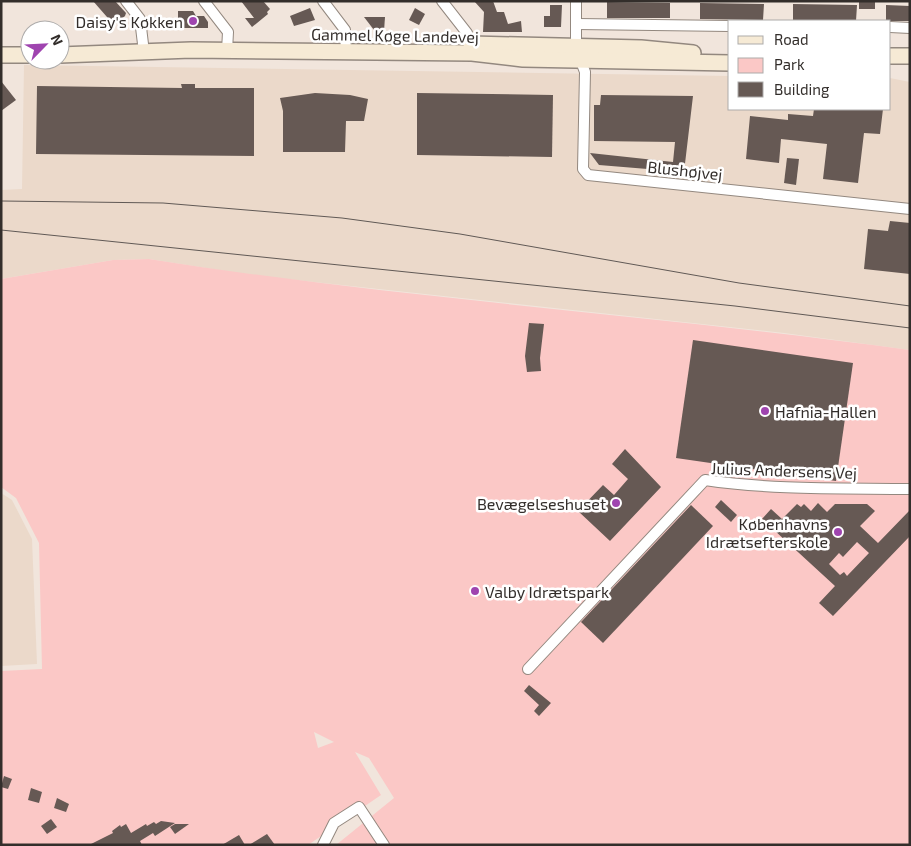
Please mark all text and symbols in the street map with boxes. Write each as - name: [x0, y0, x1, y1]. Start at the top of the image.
- place label: Daisy's Køkken: [76, 12, 183, 31]
- marker: Daisy's Køkken: [187, 15, 199, 27]
- north arrow: [20, 20, 70, 70]
- legend: [728, 20, 891, 110]
- street label: Gammel Køge Landevej: [311, 24, 479, 47]
- text: Road: [774, 30, 809, 48]
- text: N: [48, 31, 67, 48]
- text: Park: [774, 55, 805, 73]
- text: Building: [774, 80, 830, 98]
- street label: Blushøjvej: [646, 157, 723, 184]
- place label: Hafnia-Hallen: [775, 402, 877, 421]
- marker: Hafnia-Hallen: [759, 405, 771, 417]
- street label: Julius Andersens Vej: [711, 458, 857, 483]
- place label: Bevægelseshuset: [477, 494, 606, 513]
- marker: Bevægelseshuset: [610, 497, 622, 509]
- place label: Københavns Idrætsefterskole: [706, 514, 828, 551]
- marker: Københavns Idrætsefterskole: [832, 526, 844, 538]
- place label: Valby Idrætspark: [485, 582, 609, 601]
- marker: Valby Idrætspark: [469, 585, 481, 597]

